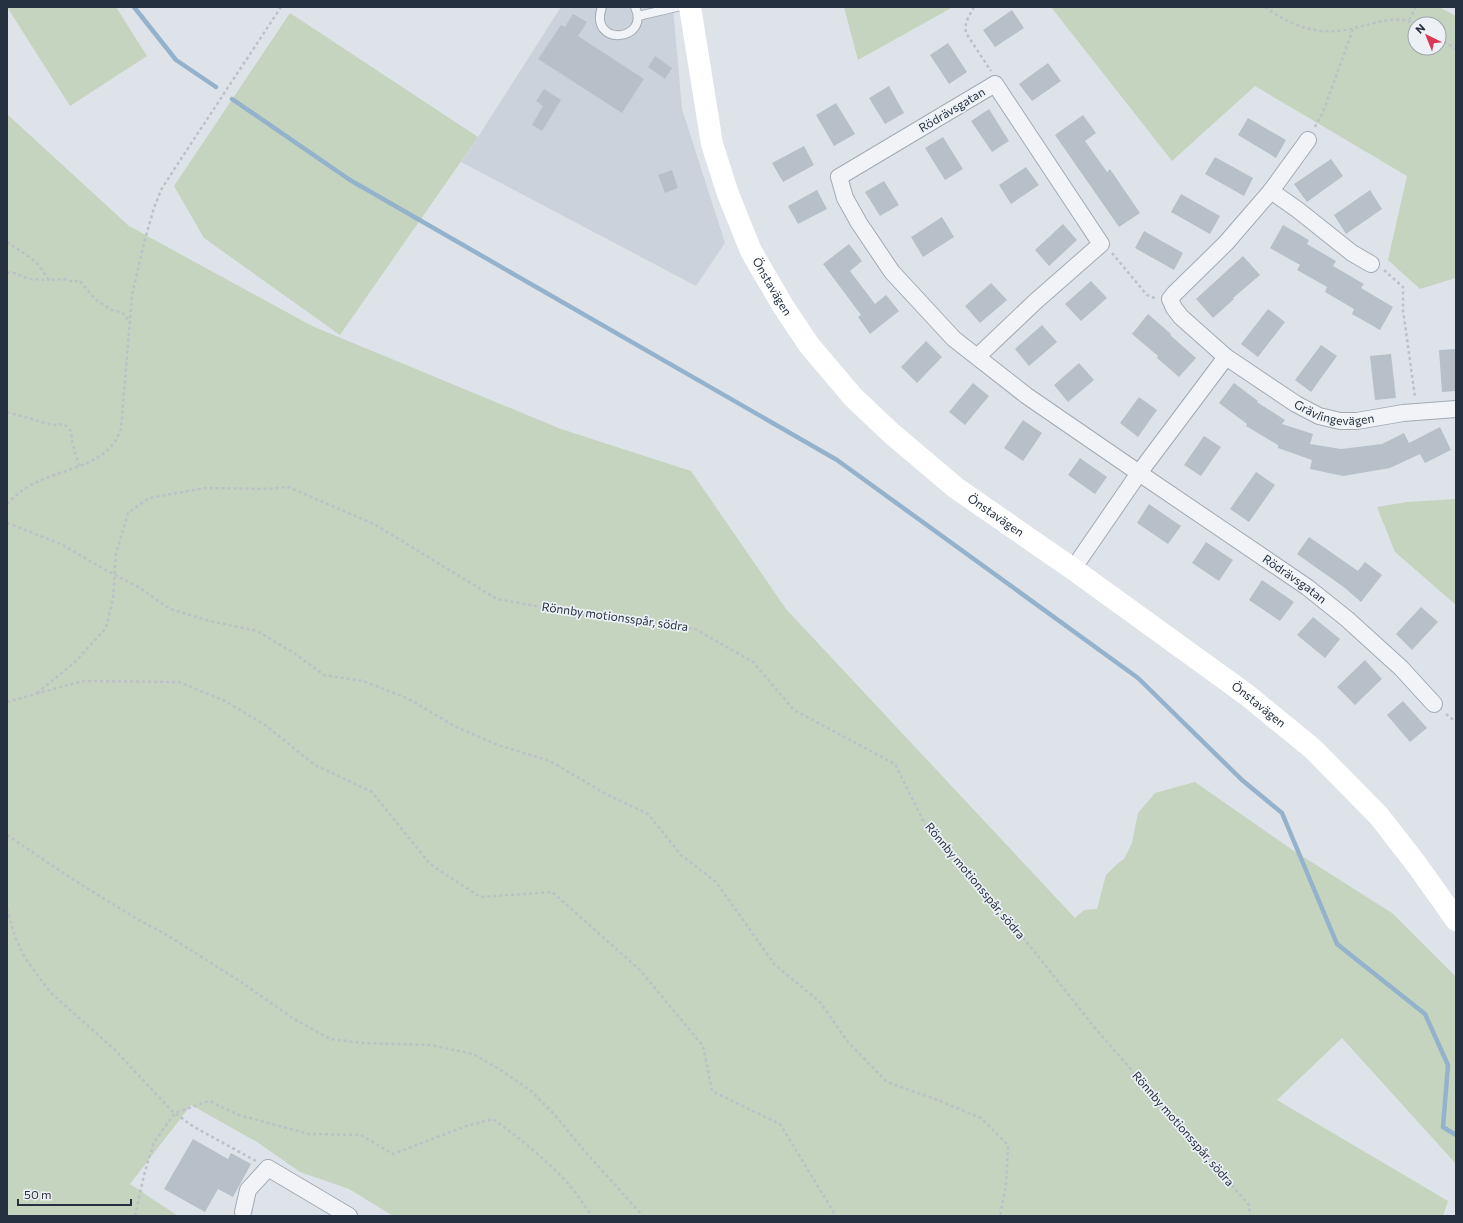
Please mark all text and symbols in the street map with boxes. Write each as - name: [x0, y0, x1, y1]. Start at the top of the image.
- north arrow: [1407, 16, 1447, 56]
- text: N: [1412, 21, 1427, 36]
- street label: Rödrävsgatan: [916, 84, 987, 134]
- street label: Önstavägen: [750, 255, 795, 318]
- street label: Grävlingevägen: [1292, 396, 1375, 427]
- street label: Önstavägen: [965, 490, 1027, 539]
- street label: Rödrävsgatan: [1260, 551, 1330, 606]
- street label: Rönnby motionsspår, södra: [541, 599, 689, 633]
- street label: Önstavägen: [1229, 678, 1289, 730]
- street label: Rönnby motionsspår, södra: [923, 819, 1029, 941]
- street label: Rönnby motionsspår, södra: [1130, 1068, 1237, 1189]
- scale bar: [18, 1181, 131, 1207]
- text: 50 m: [24, 1187, 52, 1201]

